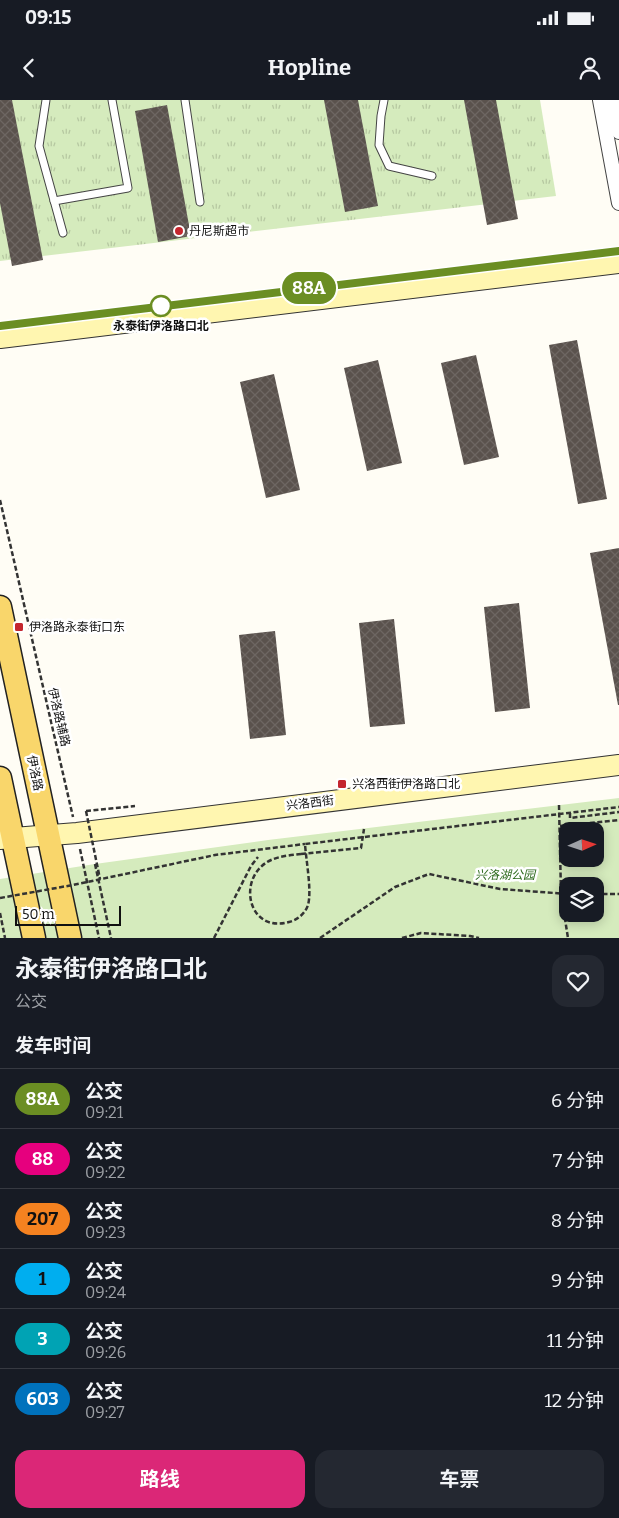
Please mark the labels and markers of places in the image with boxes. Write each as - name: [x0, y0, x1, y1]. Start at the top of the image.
- place label: 丹尼斯超市: [189, 224, 249, 238]
- marker: 丹尼斯超市: [173, 225, 185, 237]
- marker: 永泰街伊洛路口北: [150, 295, 172, 317]
- place label: 永泰街伊洛路口北: [113, 319, 209, 333]
- place label: 伊洛路永泰街口东: [29, 620, 125, 634]
- marker: 伊洛路永泰街口东: [13, 621, 25, 633]
- place label: 兴洛西街伊洛路口北: [352, 777, 460, 791]
- marker: 兴洛西街伊洛路口北: [336, 778, 348, 790]

